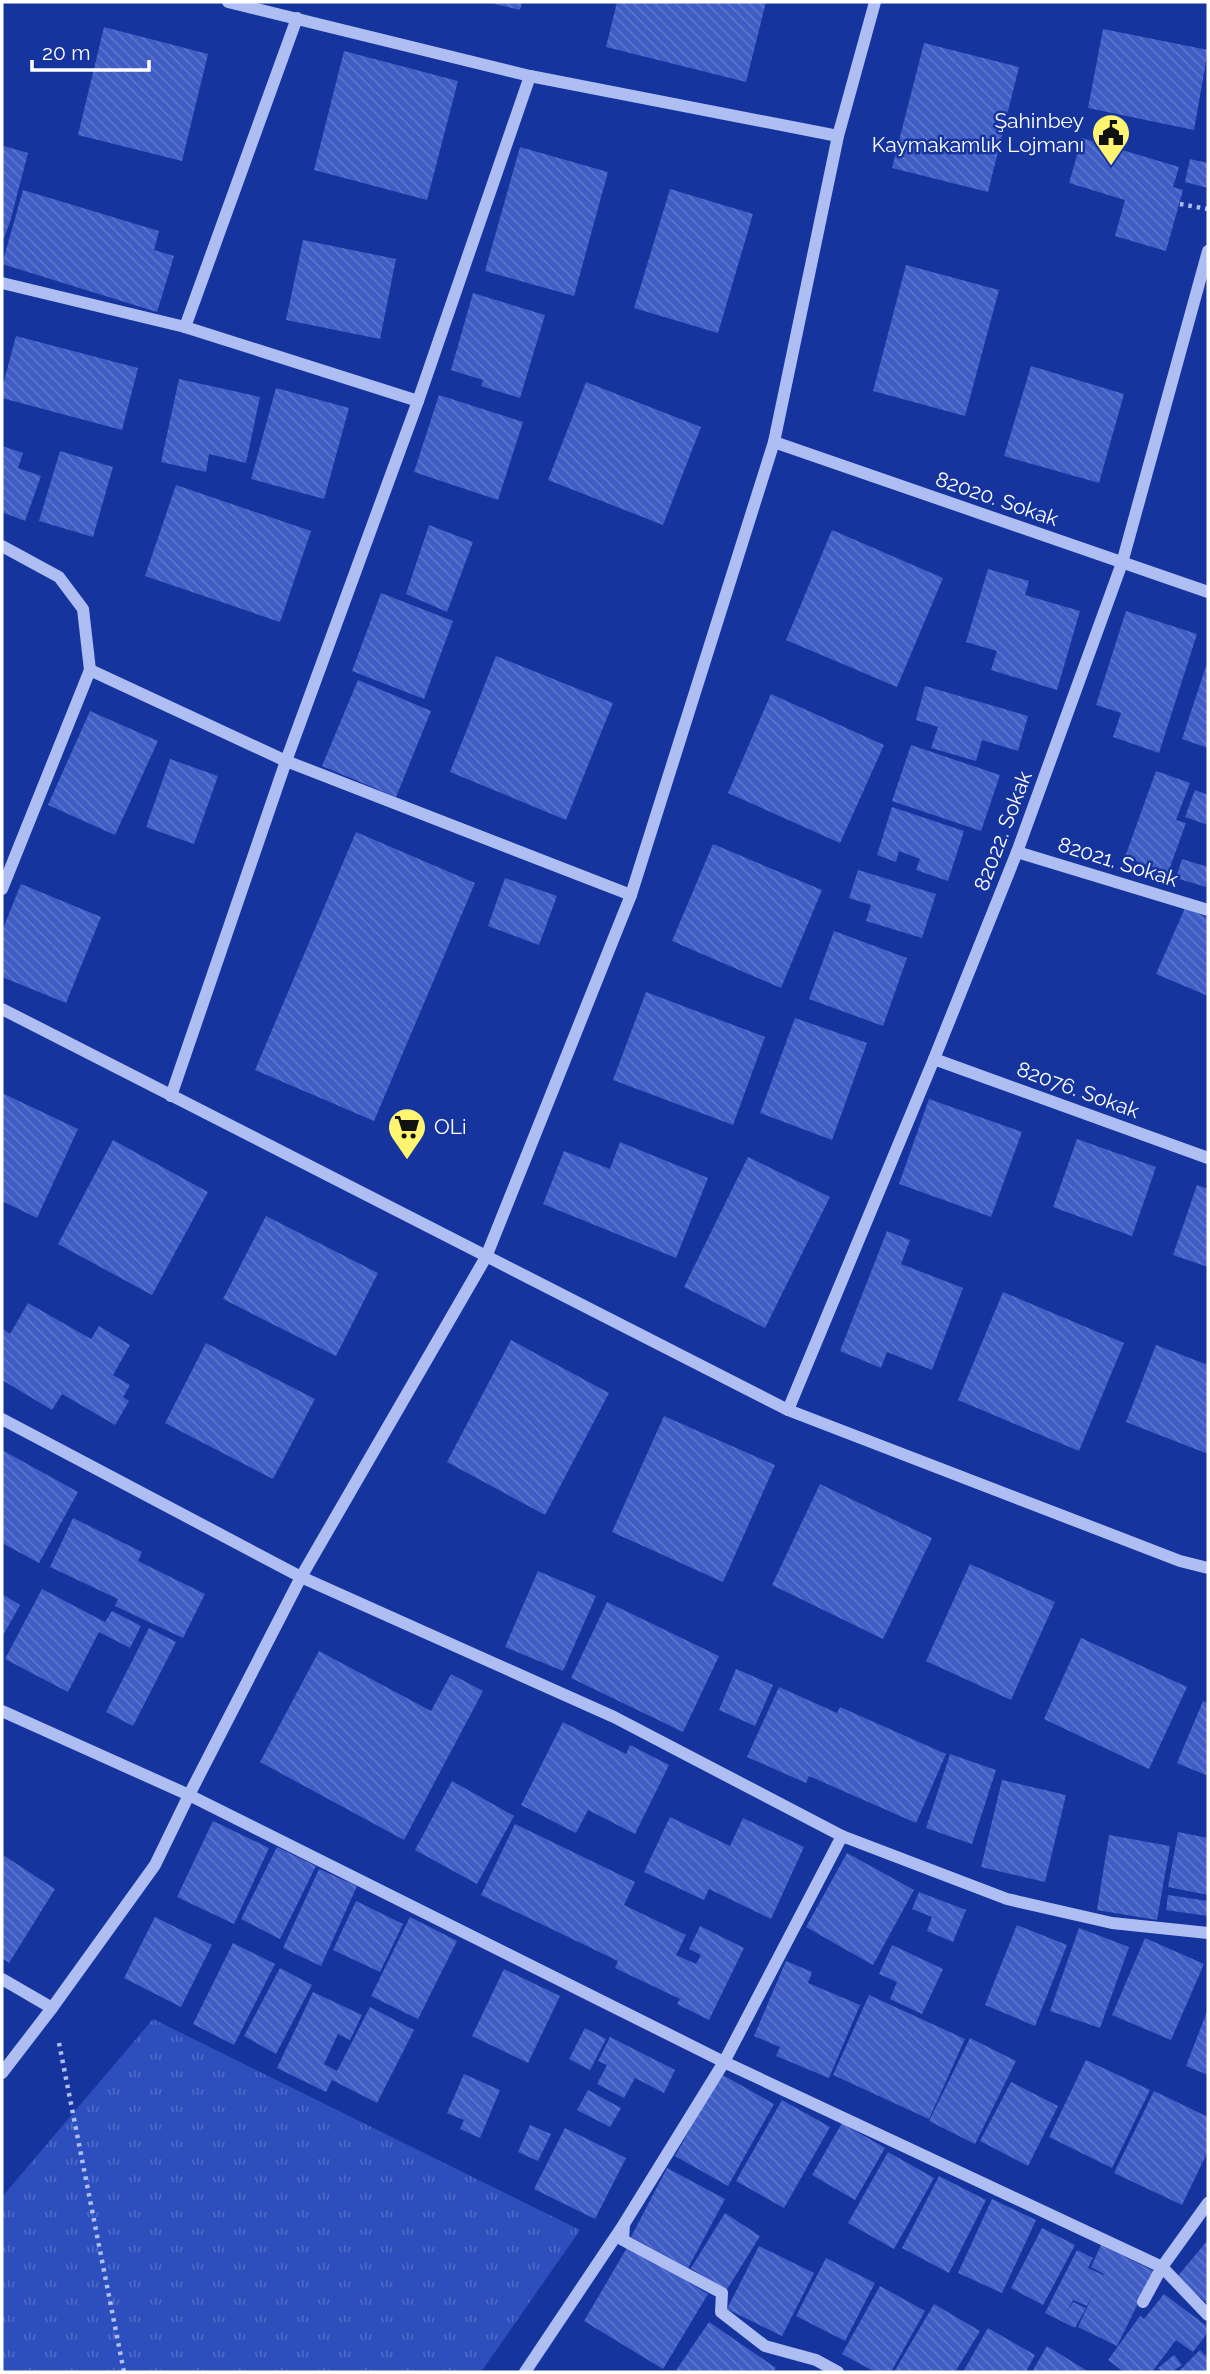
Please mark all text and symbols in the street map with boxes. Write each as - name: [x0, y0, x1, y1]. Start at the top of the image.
- scale bar: [32, 28, 149, 72]
- text: 20 m: [42, 40, 90, 65]
- place label: Şahinbey Kaymakamlık Lojmanı: [872, 108, 1084, 157]
- public building icon: Şahinbey Kaymakamlık Lojmanı: [1090, 112, 1132, 167]
- street label: 82020. Sokak: [932, 466, 1062, 531]
- street label: 82022. Sokak: [968, 767, 1037, 894]
- street label: 82021. Sokak: [1055, 831, 1181, 892]
- street label: 82076. Sokak: [1014, 1056, 1143, 1123]
- supermarket icon: OLi: [386, 1106, 428, 1161]
- place label: OLi: [434, 1114, 467, 1139]

